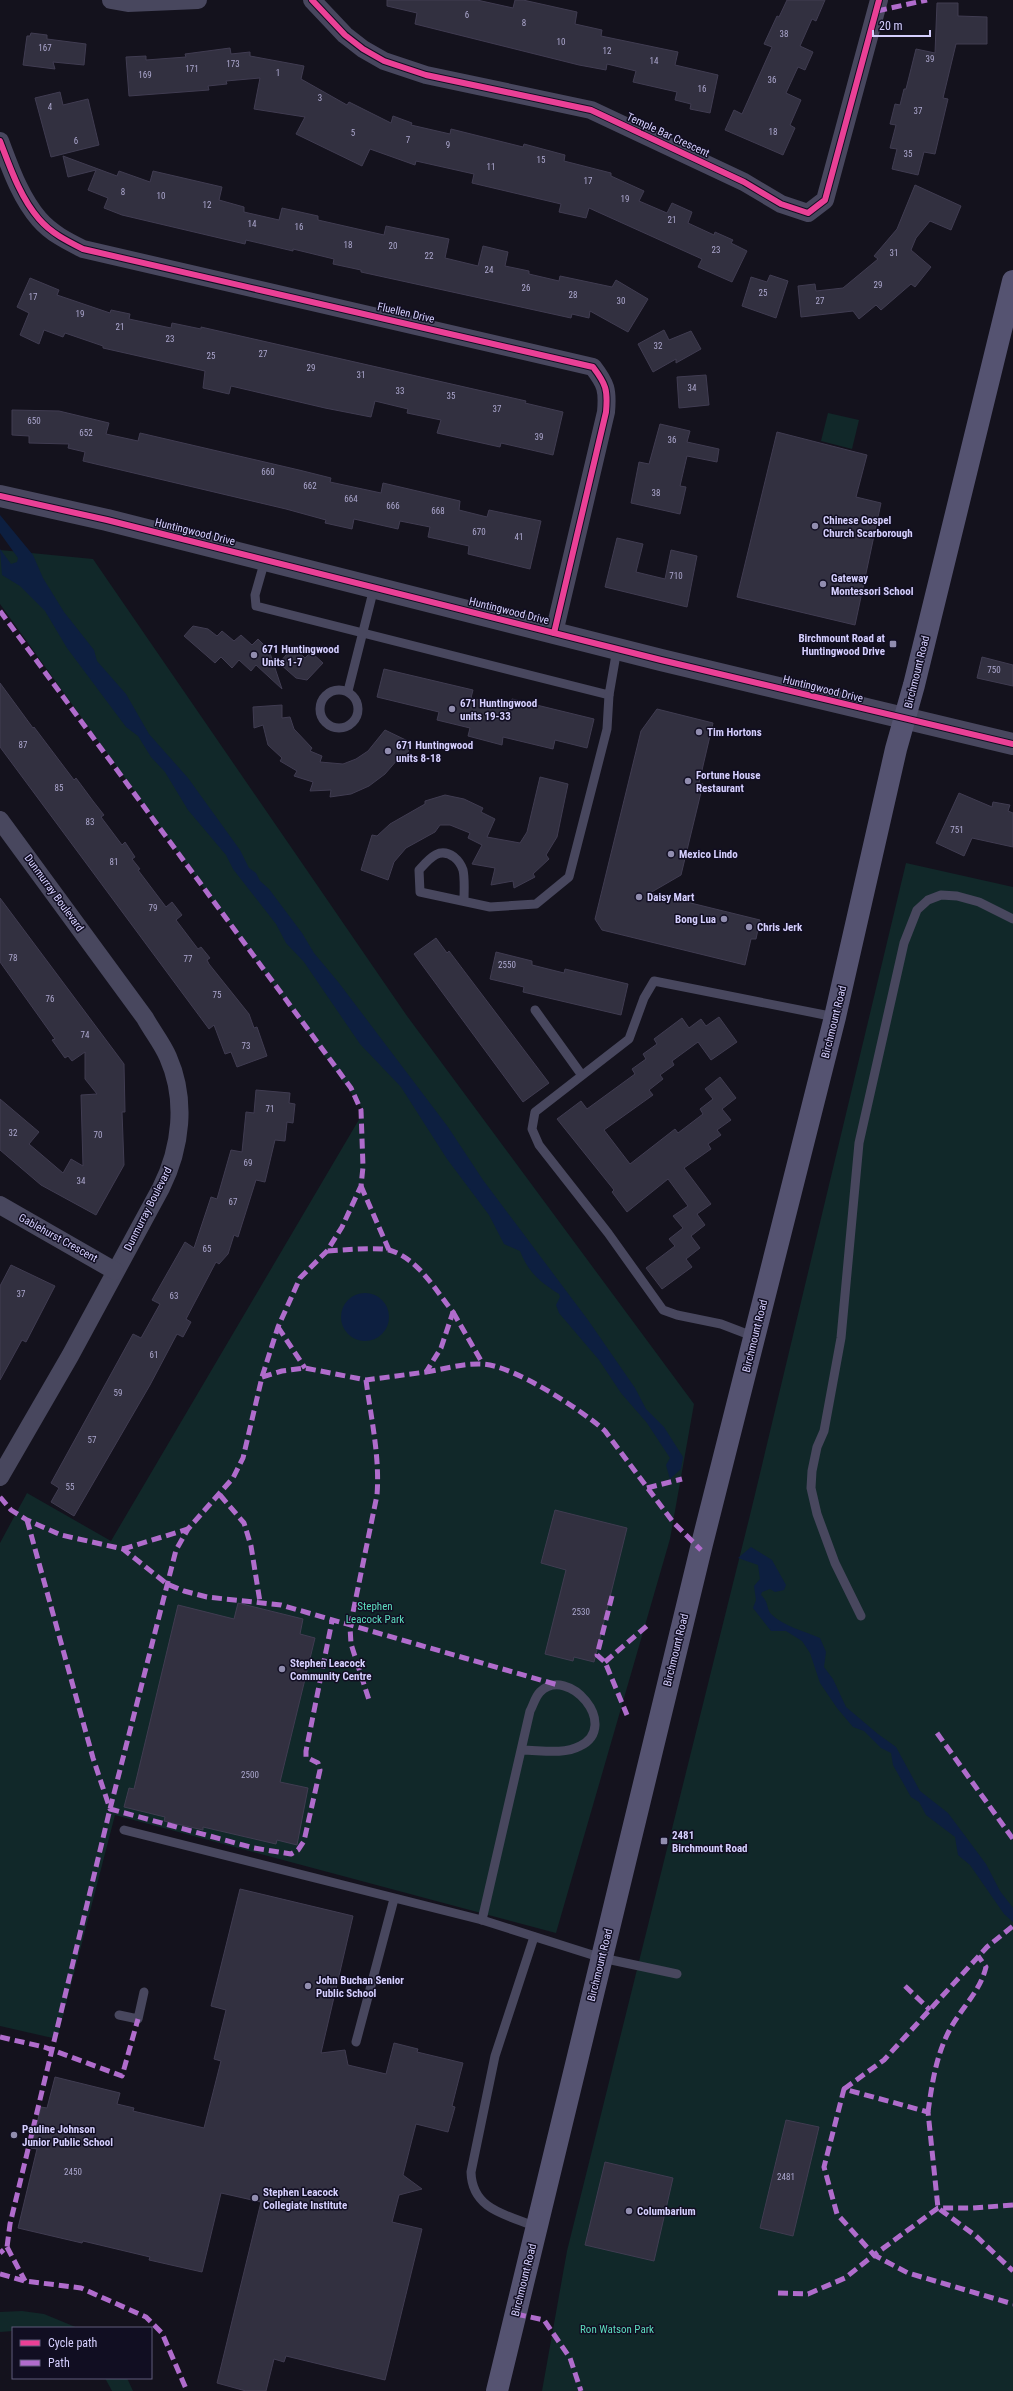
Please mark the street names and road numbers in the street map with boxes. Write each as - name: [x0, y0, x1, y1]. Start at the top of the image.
- street label: Temple Bar Crescent: [625, 110, 711, 160]
- street label: Fluellen Drive: [376, 300, 436, 326]
- street label: Huntingwood Drive: [154, 516, 236, 548]
- street label: Huntingwood Drive: [468, 595, 550, 627]
- street label: Birchmount Road: [902, 634, 932, 710]
- street label: Huntingwood Drive: [782, 673, 864, 705]
- street label: Dunmurray Boulevard: [22, 852, 86, 934]
- street label: Birchmount Road: [819, 984, 849, 1060]
- street label: Dunmurray Boulevard: [121, 1165, 175, 1253]
- street label: Gablehurst Crescent: [16, 1211, 100, 1265]
- street label: Birchmount Road: [740, 1298, 770, 1374]
- street label: Birchmount Road: [661, 1612, 691, 1688]
- street label: Birchmount Road: [585, 1927, 615, 2003]
- street label: Birchmount Road: [509, 2242, 539, 2318]

